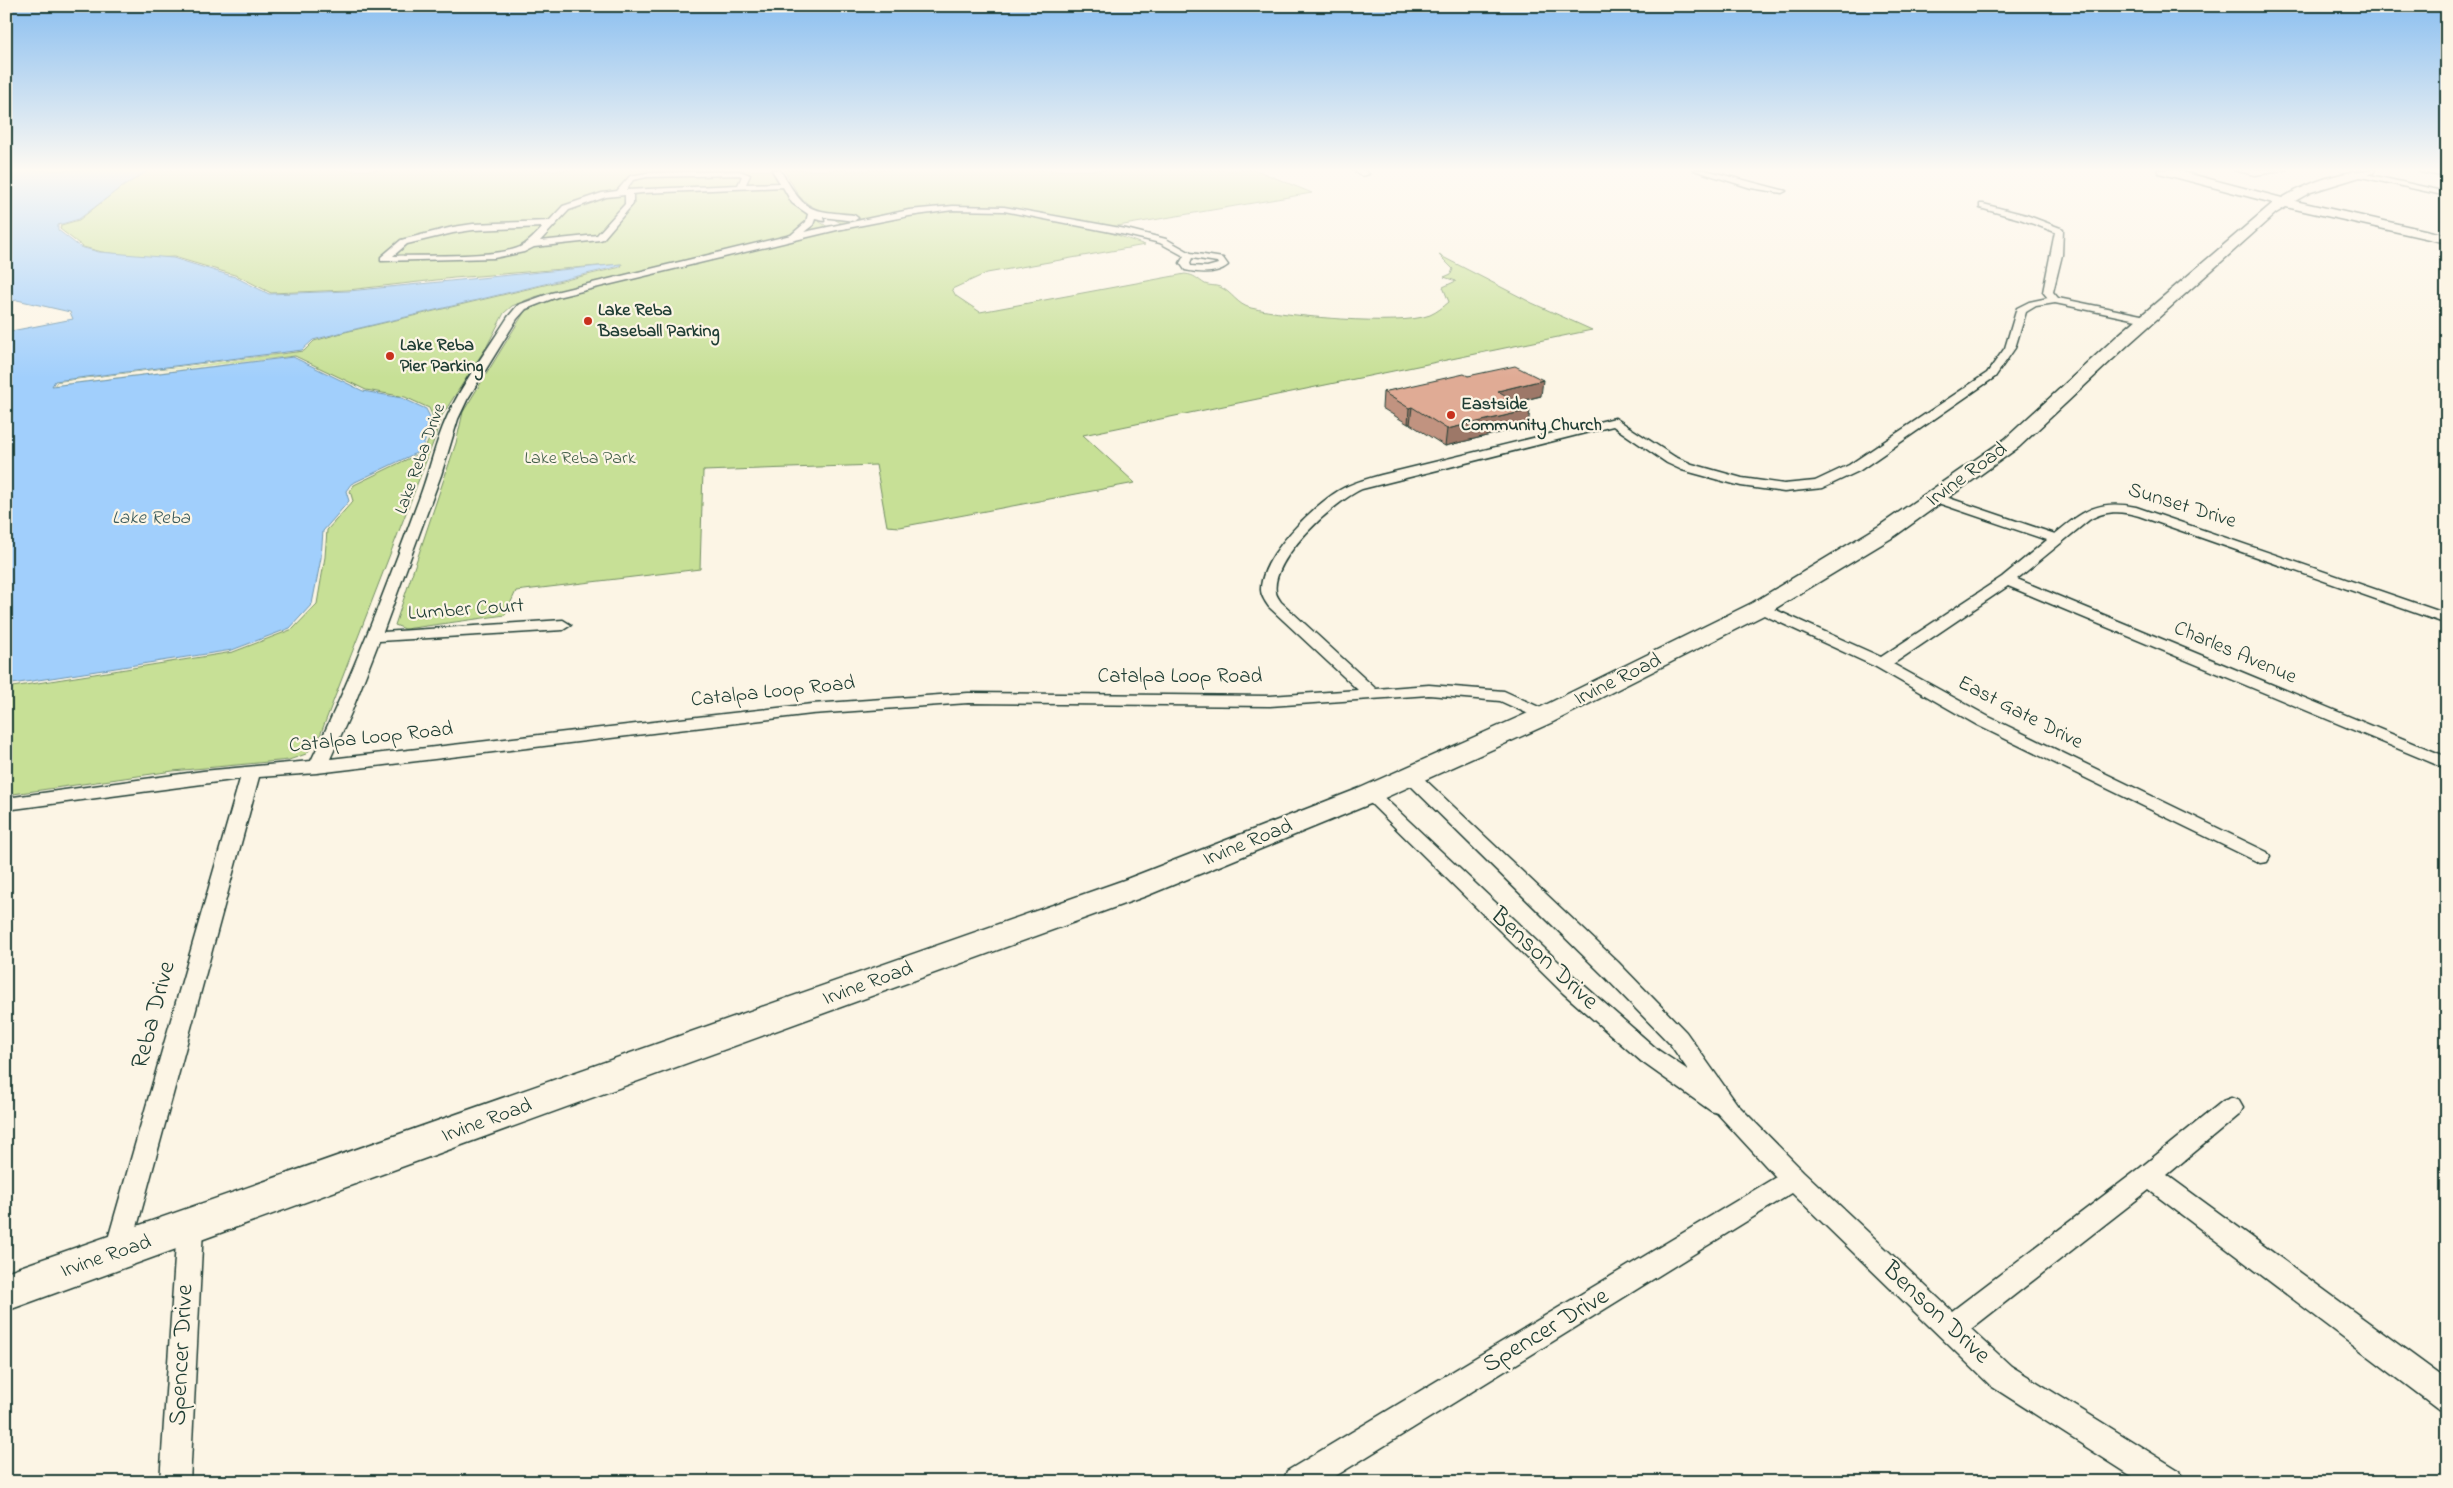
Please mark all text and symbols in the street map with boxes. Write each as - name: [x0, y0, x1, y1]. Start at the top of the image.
- place label: Lake Reba Baseball Parking: [597, 298, 720, 346]
- marker: Lake Reba Baseball Parking: [582, 315, 594, 327]
- place label: Lake Reba Pier Parking: [400, 333, 483, 381]
- marker: Lake Reba Pier Parking: [384, 350, 396, 362]
- place label: Eastside Community Church: [1461, 392, 1602, 440]
- street label: Lake Reba Drive: [389, 399, 453, 518]
- marker: Eastside Community Church: [1445, 409, 1457, 421]
- street label: Irvine Road: [1920, 435, 2014, 515]
- park label: Lake Reba Park: [524, 446, 636, 472]
- street label: Sunset Drive: [2124, 475, 2241, 537]
- water label: Lake Reba: [112, 505, 191, 532]
- street label: Lumber Court: [407, 591, 525, 629]
- street label: Charles Avenue: [2169, 614, 2302, 693]
- street label: Irvine Road: [1569, 646, 1667, 714]
- street label: Catalpa Loop Road: [1098, 662, 1263, 692]
- street label: Catalpa Loop Road: [690, 668, 857, 716]
- street label: East Gate Drive: [1952, 669, 2088, 758]
- street label: Catalpa Loop Road: [288, 714, 455, 762]
- street label: Irvine Road: [1199, 811, 1297, 875]
- street label: Benson Drive: [1481, 898, 1607, 1019]
- street label: Irvine Road: [819, 954, 917, 1014]
- street label: Reba Drive: [122, 956, 186, 1073]
- street label: Irvine Road: [438, 1091, 536, 1151]
- street label: Irvine Road: [57, 1227, 156, 1286]
- street label: Benson Drive: [1873, 1252, 1999, 1373]
- street label: Spencer Drive: [1476, 1279, 1617, 1383]
- street label: Spencer Drive: [160, 1283, 204, 1427]

